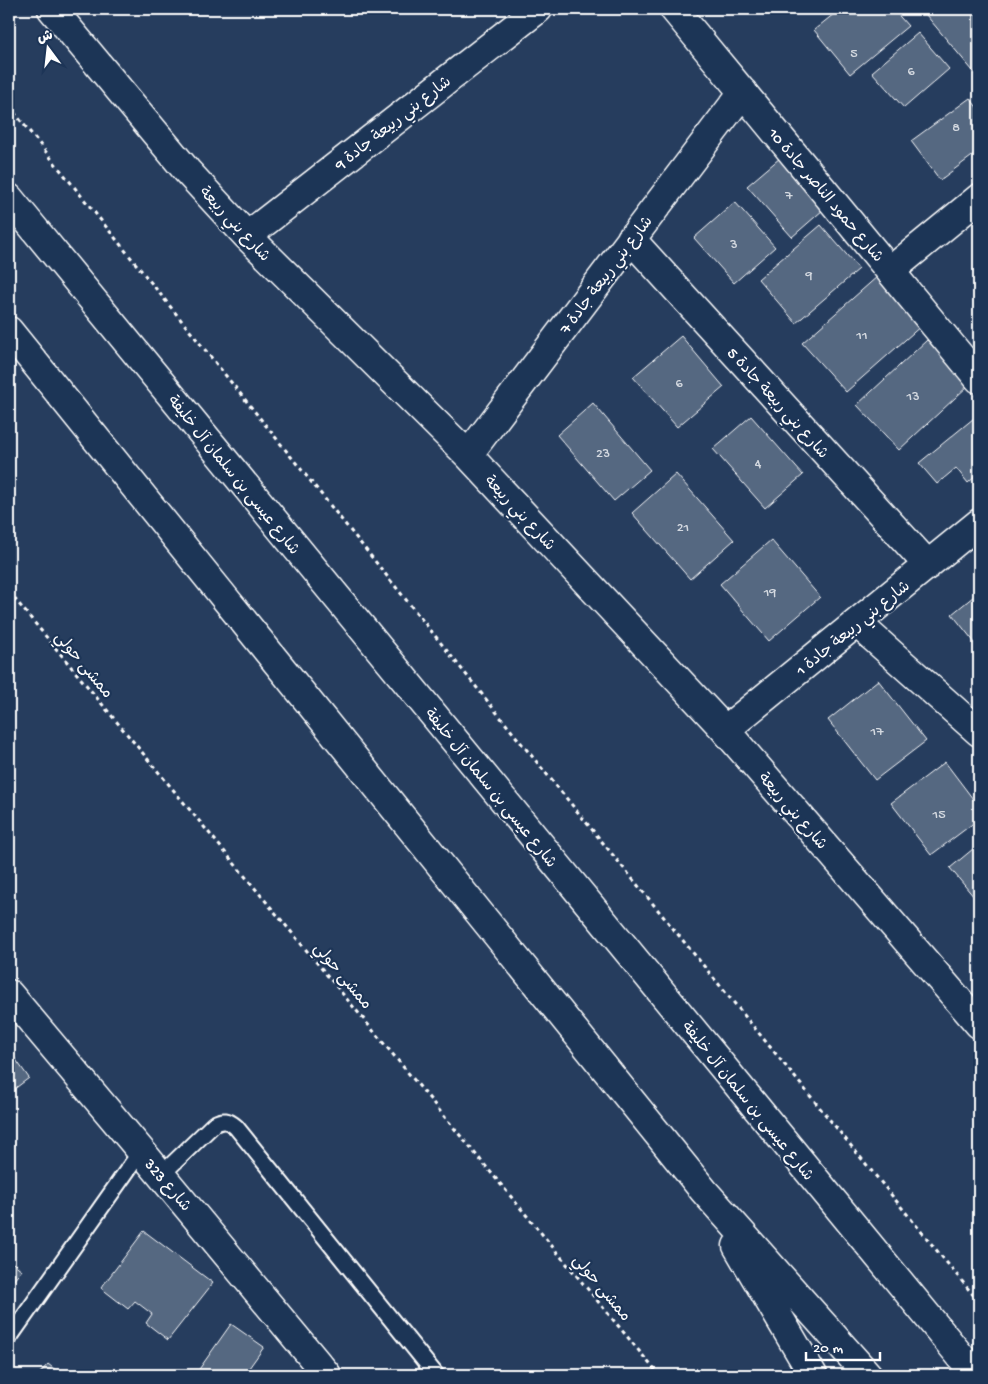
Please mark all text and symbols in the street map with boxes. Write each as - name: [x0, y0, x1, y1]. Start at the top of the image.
- north arrow: [22, 22, 72, 72]
- text: ش: [36, 28, 55, 48]
- house number: 5: [850, 46, 858, 63]
- house number: 6: [907, 64, 915, 81]
- street label: شارع بني ربيعة جادة 9: [331, 73, 457, 178]
- house number: 8: [952, 120, 960, 137]
- street label: شارع حمود الناصر جادة 10: [762, 124, 886, 267]
- street label: شارع بني ربيعة: [192, 183, 274, 268]
- house number: 7: [784, 188, 793, 205]
- street label: شارع بني ربيعة جادة 7: [556, 213, 660, 341]
- house number: 3: [729, 237, 738, 254]
- house number: 9: [804, 268, 813, 285]
- house number: 11: [855, 328, 868, 345]
- street label: شارع بني ربيعة جادة 5: [720, 344, 832, 465]
- house number: 6: [675, 376, 683, 393]
- house number: 13: [906, 389, 919, 406]
- street label: شارع عيسى بن سلمان آل خليفة: [162, 392, 303, 560]
- house number: 23: [596, 446, 610, 463]
- house number: 4: [755, 456, 762, 473]
- street label: شارع بني ربيعة: [477, 472, 559, 557]
- house number: 21: [677, 520, 689, 537]
- street label: شارع بني ربيعة جادة 1: [792, 577, 916, 684]
- house number: 19: [763, 585, 776, 602]
- street label: ممشى حولي: [47, 629, 116, 705]
- street label: شارع عيسى بن سلمان آل خليفة: [419, 705, 560, 873]
- house number: 17: [870, 724, 884, 741]
- street label: شارع بني ربيعة: [751, 769, 831, 856]
- house number: 15: [931, 807, 946, 824]
- street label: ممشى حولي: [306, 940, 375, 1016]
- street label: شارع عيسى بن سلمان آل خليفة: [676, 1018, 817, 1186]
- street label: شارع 323: [138, 1155, 194, 1216]
- street label: ممشى حولي: [565, 1252, 634, 1328]
- scale bar: [806, 1329, 879, 1361]
- text: 20 m: [813, 1340, 843, 1358]

